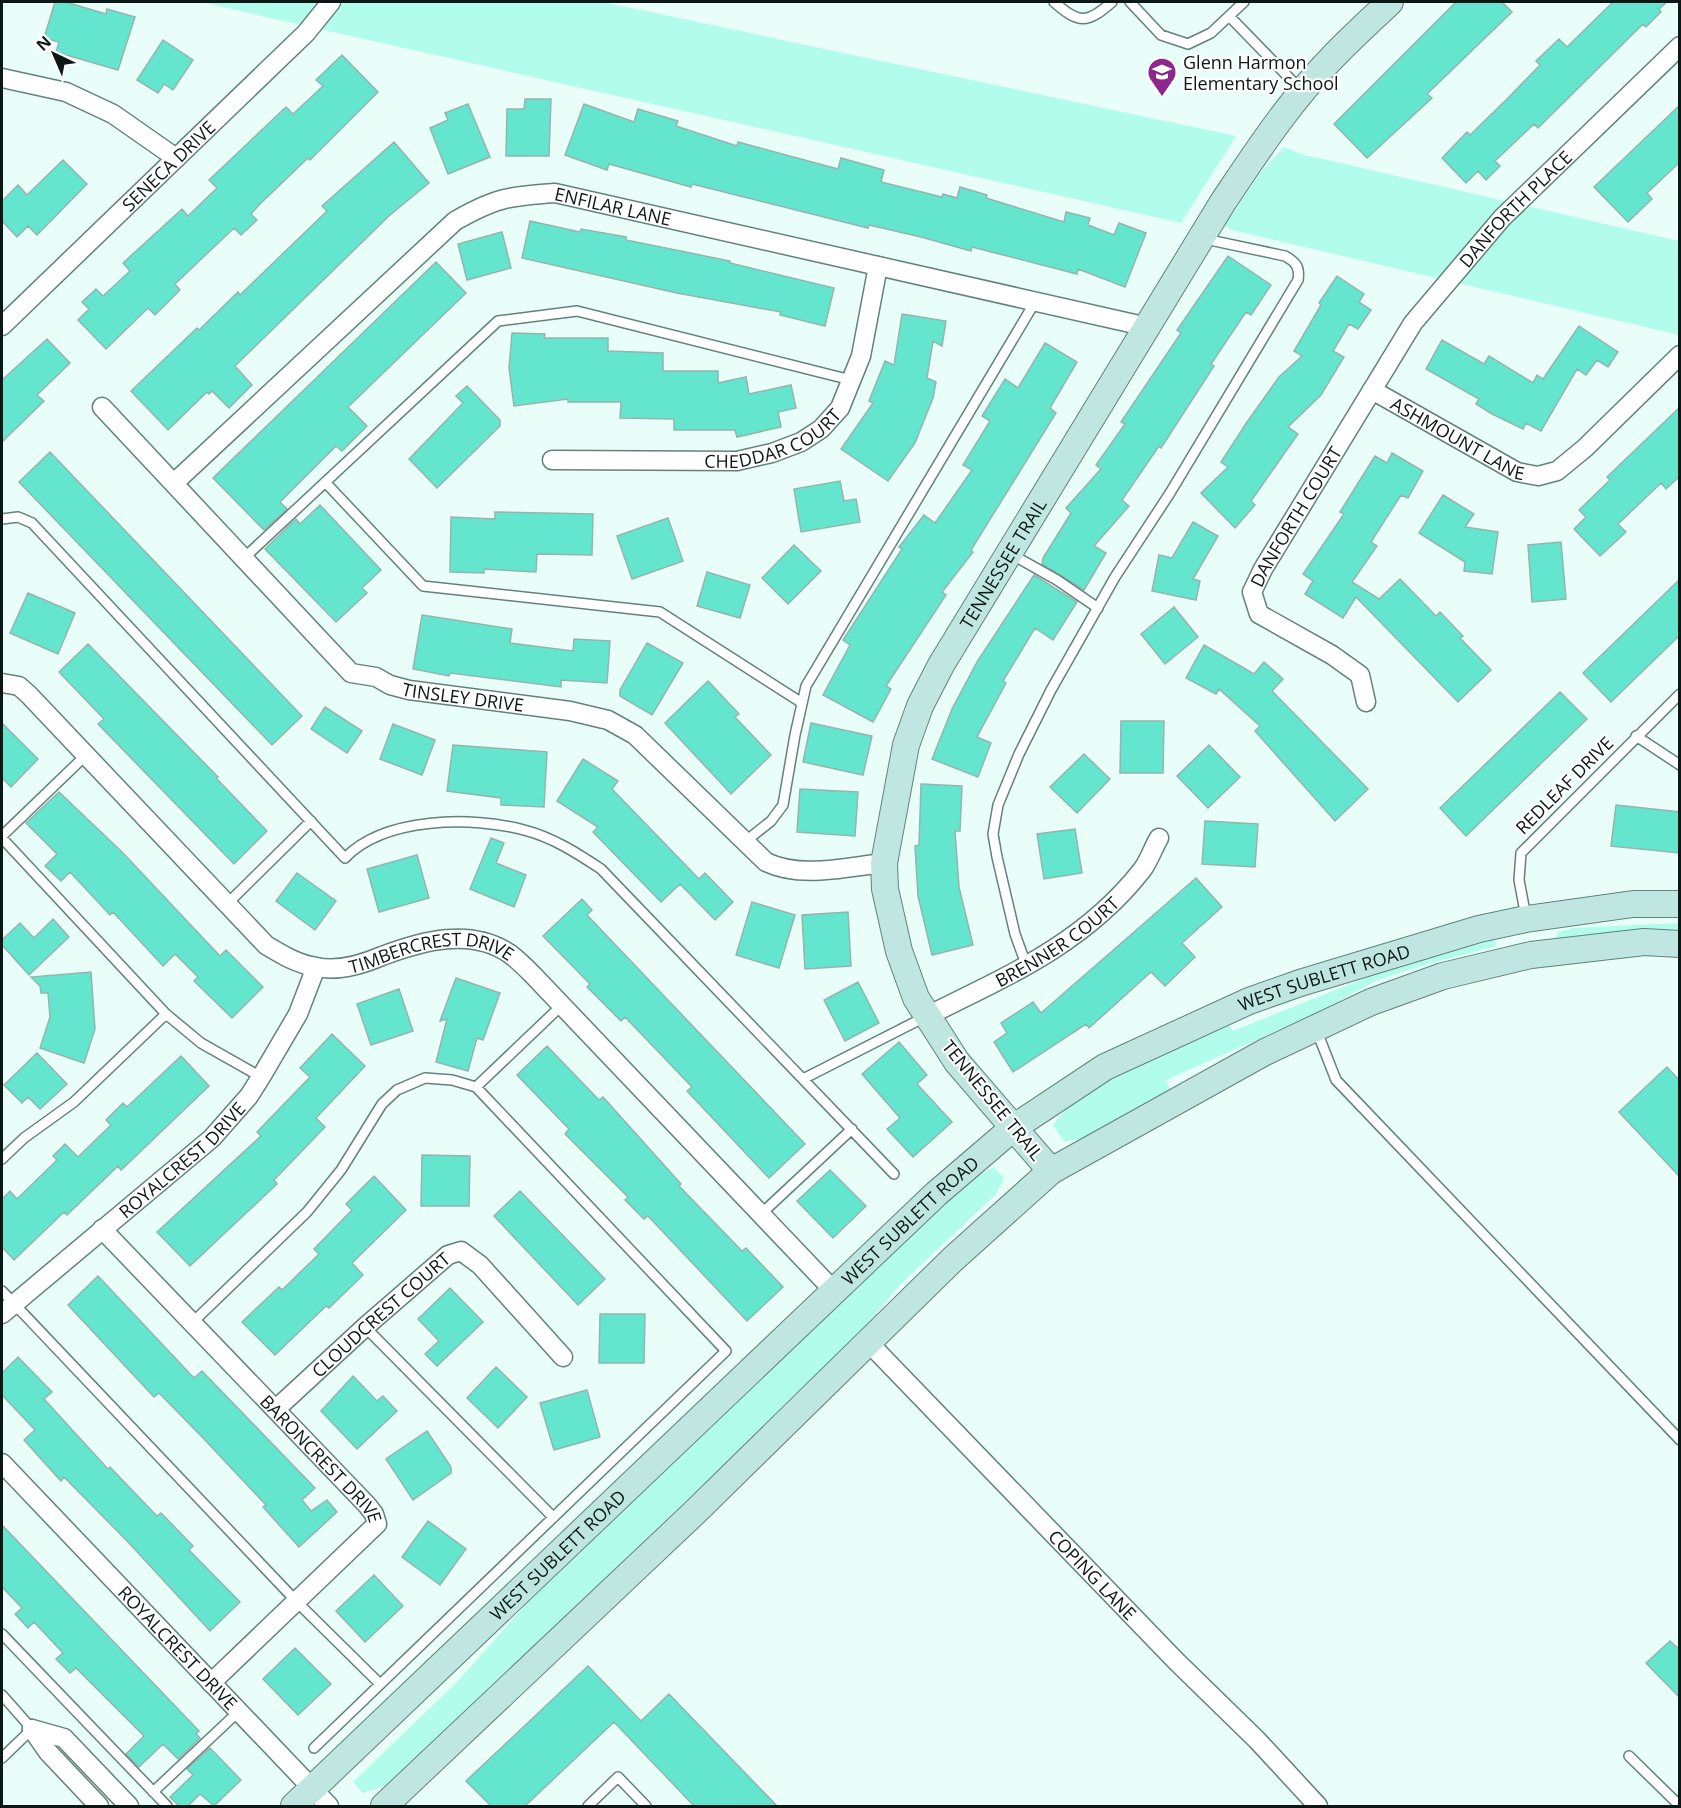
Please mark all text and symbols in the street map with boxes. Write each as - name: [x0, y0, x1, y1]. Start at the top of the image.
- north arrow: [24, 24, 84, 84]
- text: N: [31, 31, 56, 56]
- place label: Glenn Harmon Elementary School: [1183, 50, 1339, 95]
- school or university icon: Glenn Harmon Elementary School: [1146, 56, 1178, 98]
- street label: SENECA DRIVE: [116, 115, 220, 216]
- street label: DANFORTH PLACE: [1454, 145, 1577, 272]
- street label: ENFILAR LANE: [552, 181, 674, 231]
- street label: ASHMOUNT LANE: [1387, 391, 1527, 485]
- street label: CHEDDAR COURT: [704, 403, 846, 473]
- street label: DANFORTH COURT: [1244, 442, 1347, 591]
- street label: TENNESSEE TRAIL: [954, 494, 1052, 633]
- street label: TINSLEY DRIVE: [399, 677, 525, 717]
- street label: REDLEAF DRIVE: [1510, 731, 1618, 839]
- street label: BRENNER COURT: [991, 891, 1124, 992]
- street label: TIMBERCREST DRIVE: [346, 927, 519, 979]
- street label: WEST SUBLETT ROAD: [1234, 938, 1413, 1016]
- street label: TENNESSEE TRAIL: [937, 1035, 1049, 1165]
- street label: ROYALCREST DRIVE: [114, 1097, 250, 1223]
- street label: WEST SUBLETT ROAD: [836, 1151, 984, 1290]
- street label: CLOUDCREST COURT: [306, 1247, 455, 1382]
- street label: BARONCREST DRIVE: [255, 1389, 388, 1525]
- street label: WEST SUBLETT ROAD: [484, 1484, 631, 1625]
- street label: COPING LANE: [1043, 1524, 1142, 1625]
- street label: ROYALCREST DRIVE: [113, 1580, 243, 1715]

